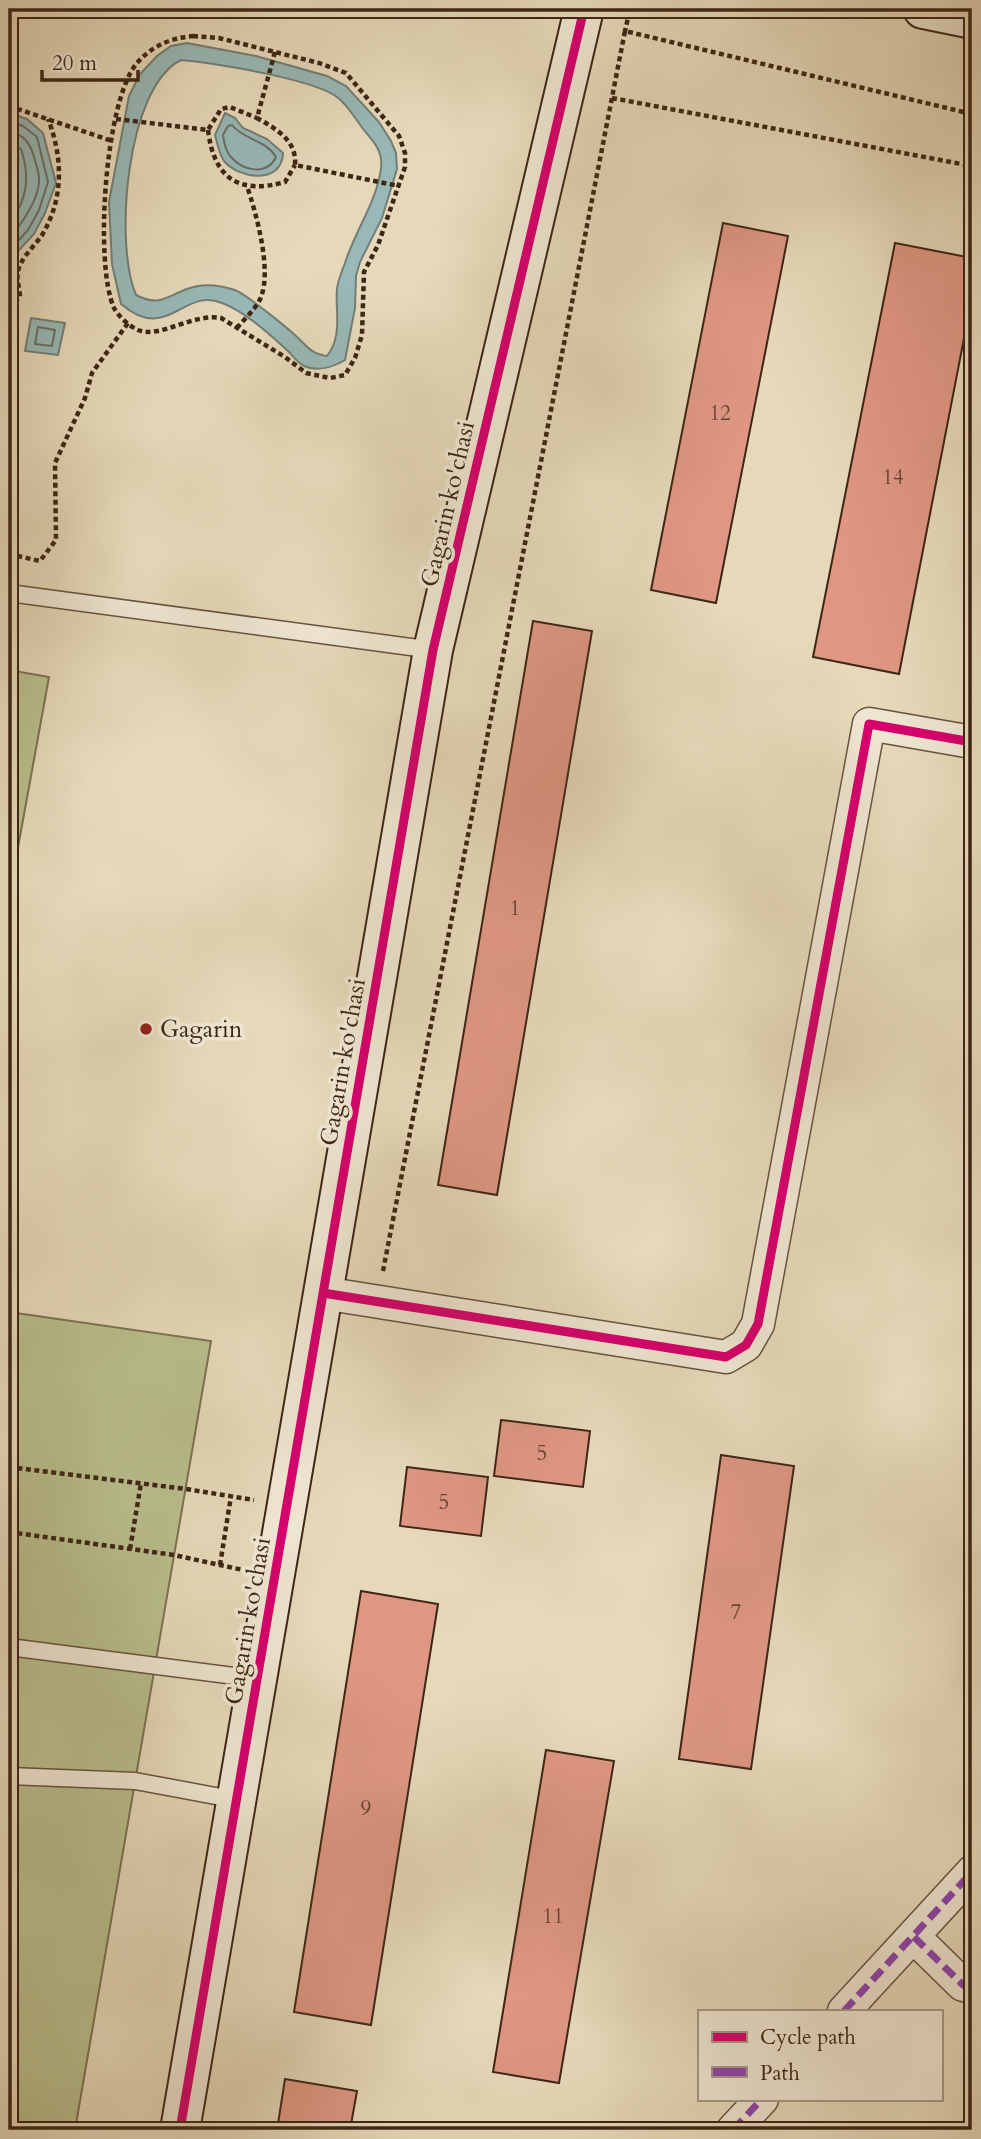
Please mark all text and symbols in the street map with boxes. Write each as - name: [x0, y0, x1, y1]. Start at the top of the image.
- scale bar: [42, 38, 138, 82]
- text: 20 m: [52, 49, 97, 78]
- house number: 12: [709, 399, 731, 428]
- street label: Gagarin ko'chasi: [413, 418, 483, 590]
- house number: 14: [882, 463, 904, 492]
- house number: 1: [510, 894, 520, 923]
- street label: Gagarin ko'chasi: [312, 976, 374, 1148]
- place label: Gagarin: [160, 1013, 243, 1046]
- marker: Gagarin: [138, 1021, 154, 1037]
- house number: 5: [537, 1439, 547, 1468]
- house number: 5: [439, 1488, 449, 1517]
- street label: Gagarin ko'chasi: [217, 1535, 279, 1707]
- house number: 7: [731, 1598, 742, 1627]
- house number: 9: [361, 1794, 372, 1823]
- house number: 11: [542, 1902, 564, 1931]
- legend: [698, 2010, 942, 2100]
- text: Cycle path: [760, 2023, 856, 2052]
- text: Path: [760, 2059, 800, 2088]

